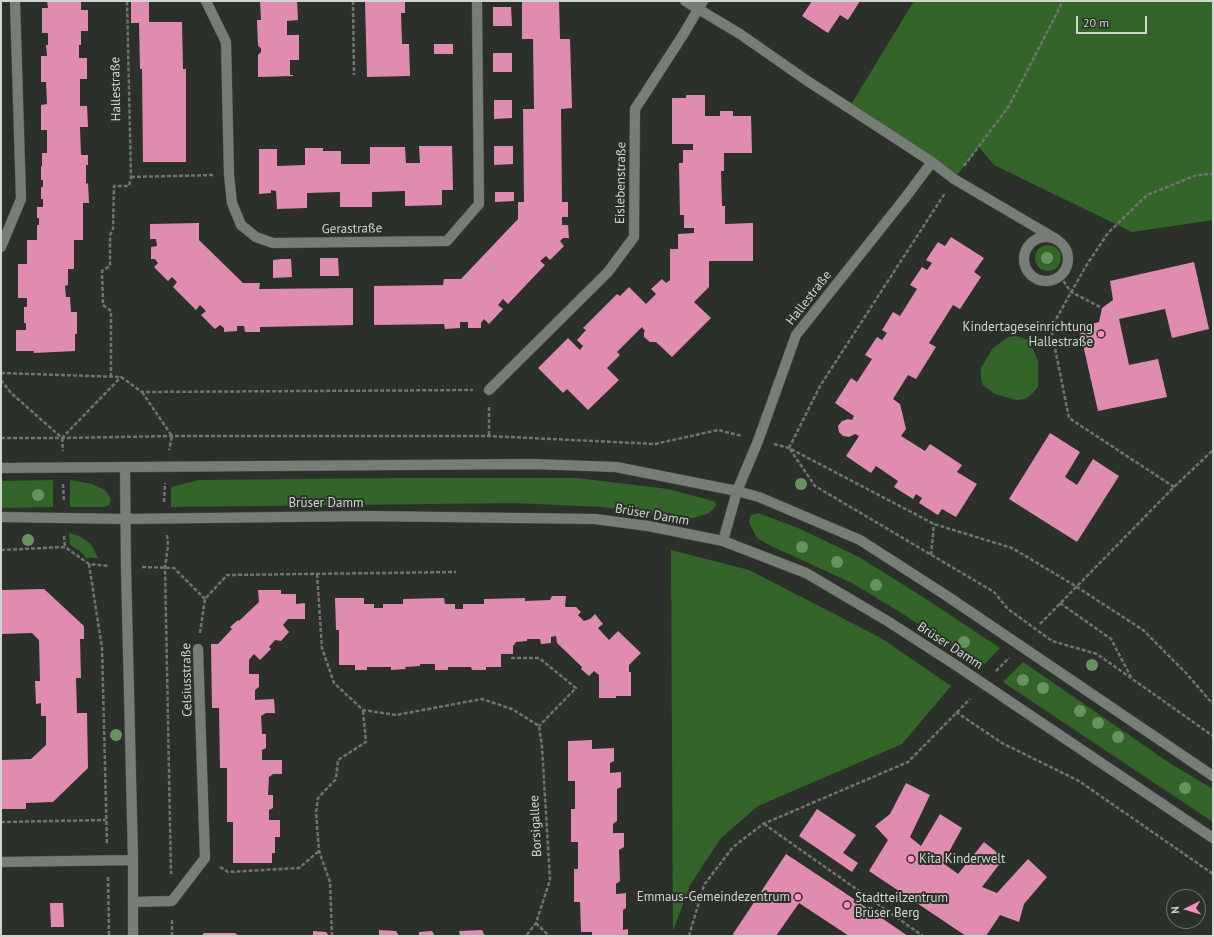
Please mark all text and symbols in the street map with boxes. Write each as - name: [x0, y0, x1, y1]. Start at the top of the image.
- scale bar: [1078, 8, 1149, 34]
- text: 20 m: [1083, 15, 1109, 30]
- street label: Hallestraße: [108, 57, 124, 121]
- street label: Eislebenstraße: [612, 142, 630, 224]
- street label: Gerastraße: [322, 221, 382, 237]
- street label: Hallestraße: [783, 268, 835, 328]
- place label: Kindertageseinrichtung Hallestraße: [963, 319, 1093, 350]
- marker: Kindertageseinrichtung Hallestraße: [1096, 329, 1106, 339]
- street label: Brüser Damm: [288, 495, 364, 511]
- street label: Brüser Damm: [614, 501, 690, 529]
- street label: Brüser Damm: [914, 619, 986, 673]
- street label: Celsiusstraße: [179, 643, 195, 717]
- street label: Borsigallee: [527, 795, 545, 857]
- place label: Kita Kinderwelt: [919, 851, 1006, 867]
- marker: Kita Kinderwelt: [906, 854, 916, 864]
- place label: Emmaus-Gemeindezentrum: [637, 889, 790, 905]
- north arrow: [1166, 889, 1206, 929]
- place label: Stadtteilzentrum Brüser Berg: [855, 890, 948, 921]
- marker: Emmaus-Gemeindezentrum: [793, 892, 803, 902]
- marker: Stadtteilzentrum Brüser Berg: [842, 900, 852, 910]
- text: N: [1168, 906, 1182, 914]

